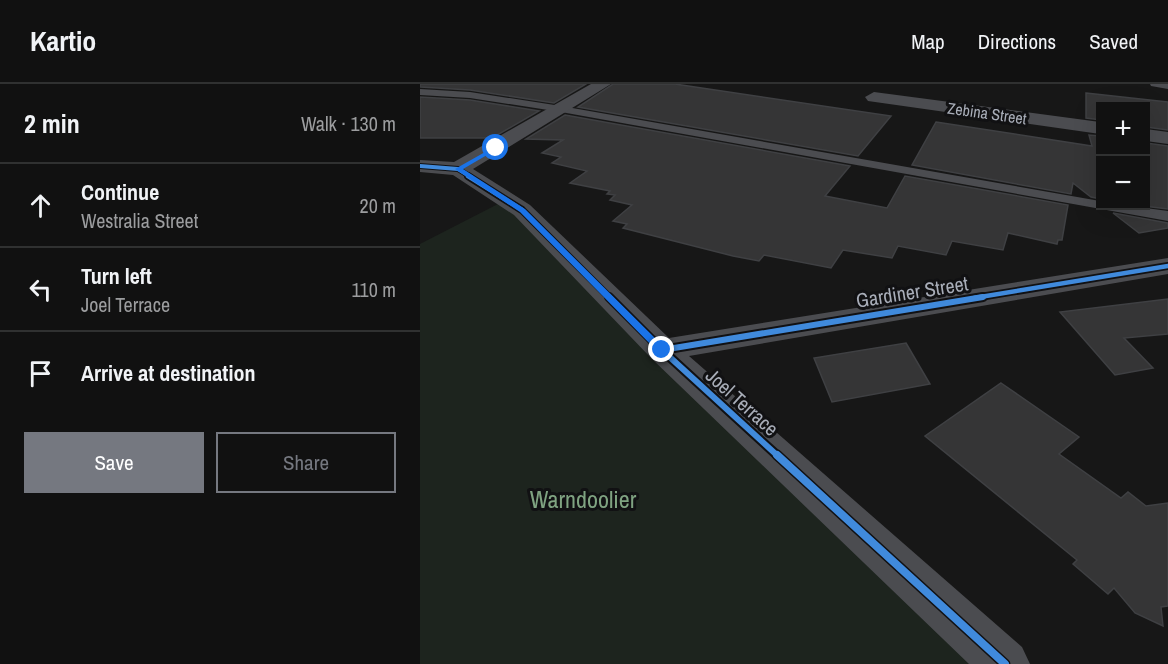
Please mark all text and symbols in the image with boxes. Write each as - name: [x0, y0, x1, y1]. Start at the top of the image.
- text: Kartio: [30, 22, 96, 60]
- text: Map: [911, 27, 945, 56]
- text: Directions: [978, 27, 1056, 56]
- text: Saved: [1089, 27, 1138, 56]
- street label: Zebina Street: [946, 97, 1028, 129]
- map controls: [1096, 102, 1150, 210]
- button: +: [1096, 102, 1150, 156]
- text: 2 min: [24, 106, 80, 141]
- text: Walk · 130 m: [301, 110, 396, 137]
- route start: [482, 134, 508, 160]
- button: −: [1096, 156, 1150, 210]
- text: Continue: [81, 177, 159, 207]
- icon: ahead: [24, 189, 57, 222]
- text: 20 m: [360, 192, 396, 219]
- text: Westralia Street: [81, 207, 198, 234]
- text: Turn left: [81, 261, 152, 291]
- street label: Gardiner Street: [854, 269, 970, 314]
- icon: left: [24, 273, 57, 306]
- text: 110 m: [352, 276, 396, 303]
- text: Joel Terrace: [81, 291, 170, 318]
- route end: [648, 336, 674, 362]
- icon: arrive: [24, 357, 57, 390]
- text: Arrive at destination: [81, 358, 255, 388]
- street label: Joel Terrace: [700, 362, 784, 441]
- button: Save: [24, 432, 204, 493]
- button: Share: [216, 432, 396, 493]
- park label: Warndoolier: [530, 483, 637, 515]

